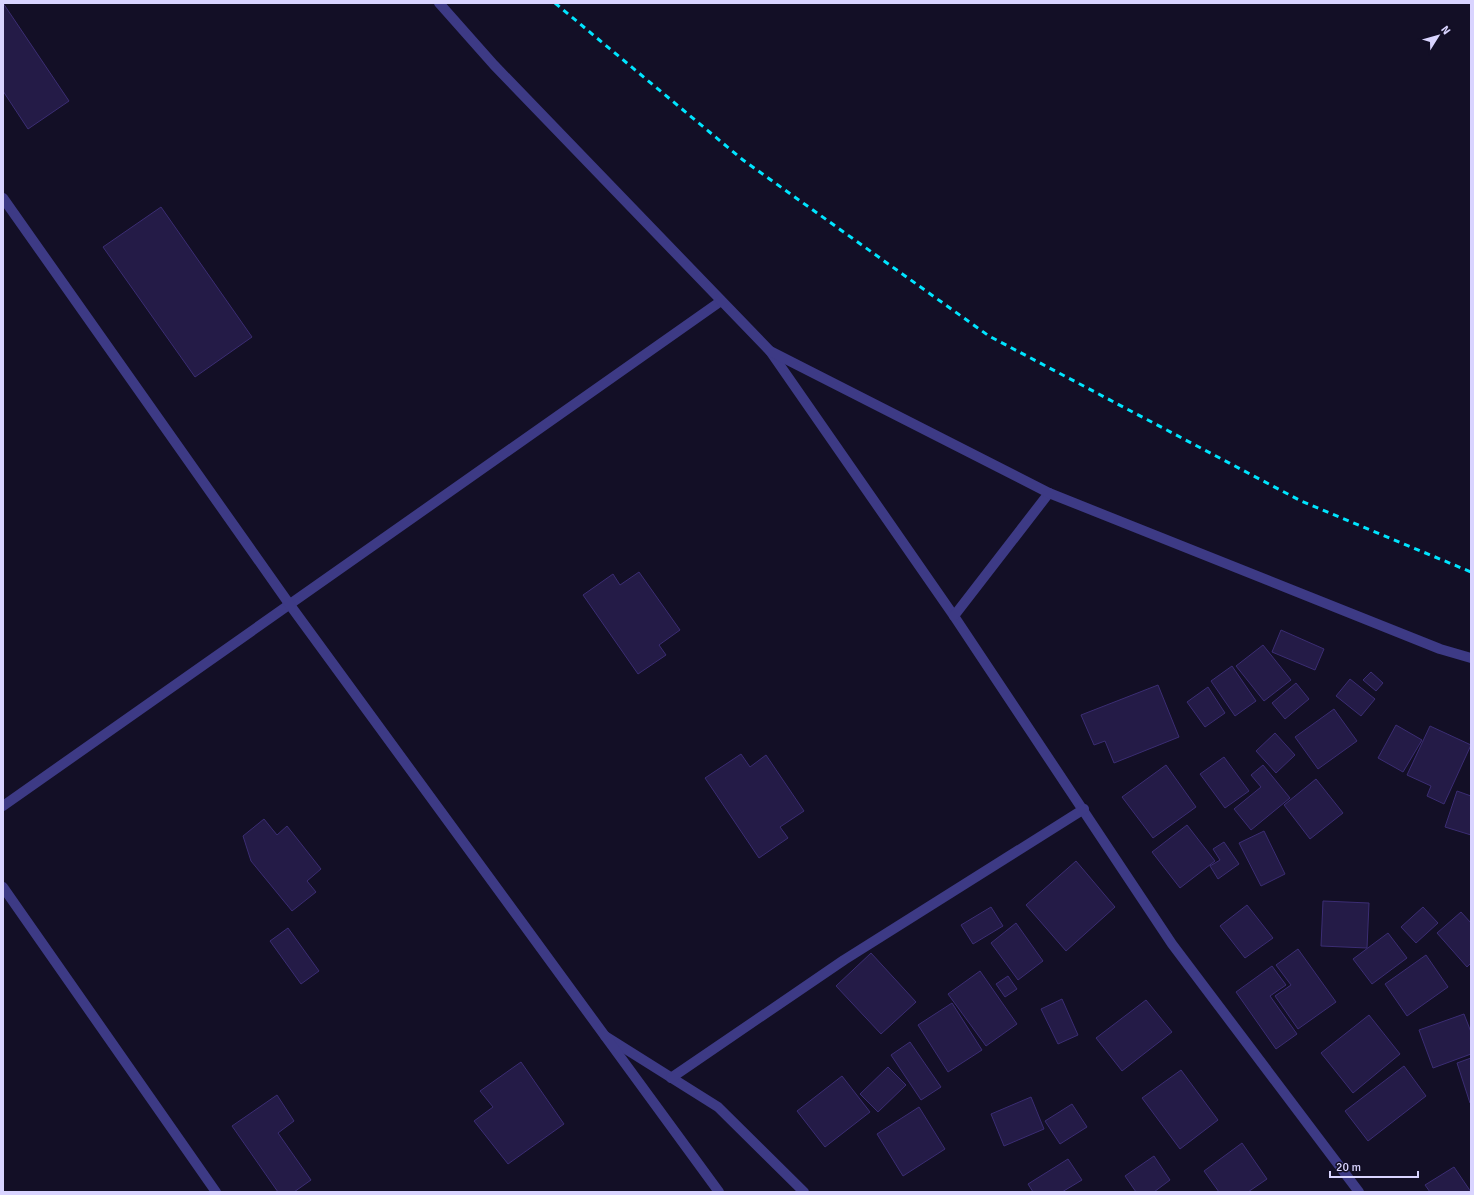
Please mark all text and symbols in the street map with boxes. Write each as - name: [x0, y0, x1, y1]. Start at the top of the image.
- north arrow: [1418, 16, 1458, 56]
- text: N: [1438, 23, 1453, 37]
- scale bar: [1330, 1153, 1418, 1179]
- text: 20 m: [1336, 1160, 1361, 1175]

